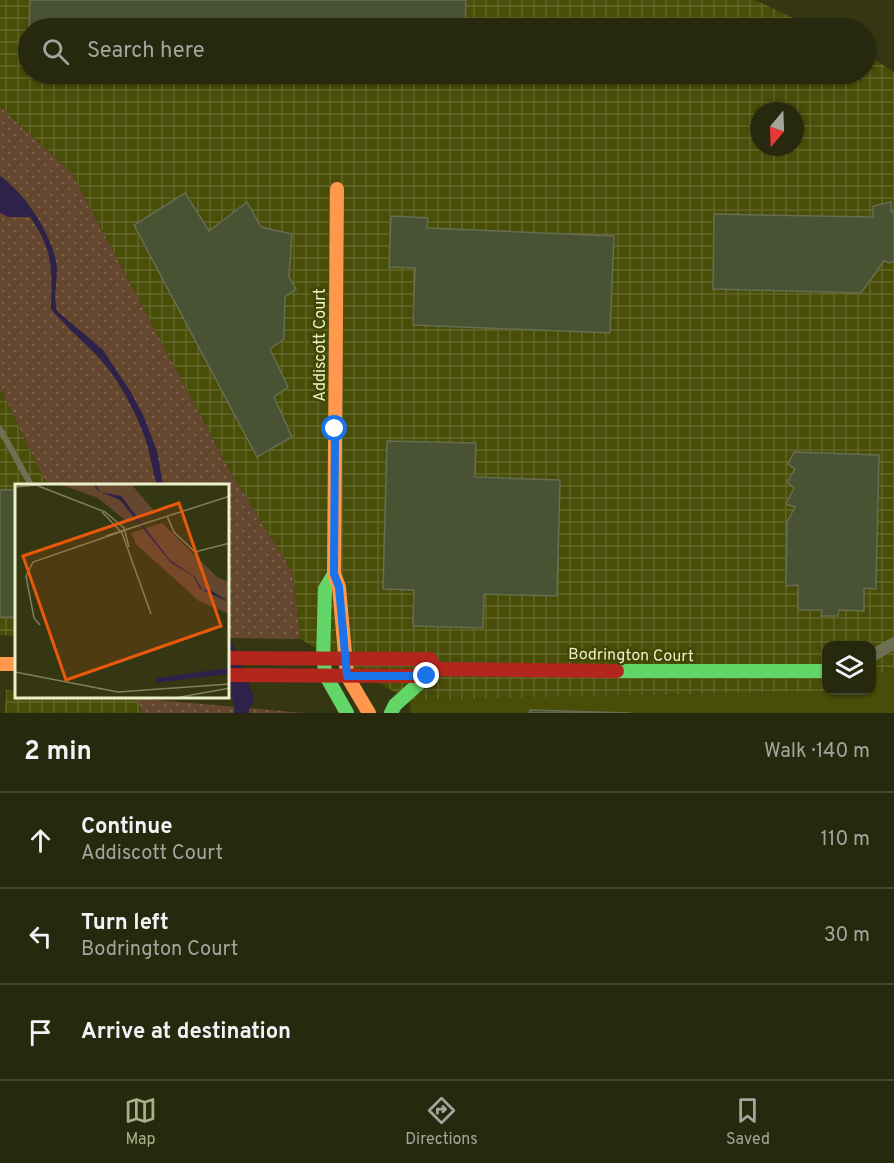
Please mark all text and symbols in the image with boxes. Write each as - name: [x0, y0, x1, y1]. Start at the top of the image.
- search box: [18, 18, 876, 84]
- icon: search: [39, 35, 72, 68]
- text: Search here: [87, 38, 205, 65]
- north arrow: [750, 102, 804, 156]
- street label: Addiscott Court: [311, 288, 331, 402]
- route start: [321, 415, 347, 441]
- inset map: [15, 484, 230, 698]
- map controls: [822, 641, 876, 695]
- button: layers: [822, 641, 876, 695]
- street label: Bodrington Court: [568, 645, 694, 667]
- route end: [413, 662, 439, 688]
- text: 2 min: [24, 736, 92, 769]
- text: Walk · 140 m: [764, 739, 870, 765]
- text: Continue: [81, 814, 172, 841]
- icon: ahead: [24, 824, 57, 857]
- text: 110 m: [821, 827, 870, 853]
- text: Addiscott Court: [81, 841, 223, 867]
- text: Turn left: [81, 910, 169, 937]
- icon: left: [24, 920, 57, 953]
- text: 30 m: [824, 923, 870, 949]
- text: Bodrington Court: [81, 937, 238, 963]
- icon: arrive: [24, 1016, 57, 1049]
- text: Arrive at destination: [81, 1019, 291, 1046]
- tab: Map: [124, 1094, 157, 1150]
- tab: Directions: [405, 1094, 478, 1150]
- tab: Saved: [726, 1094, 770, 1150]

